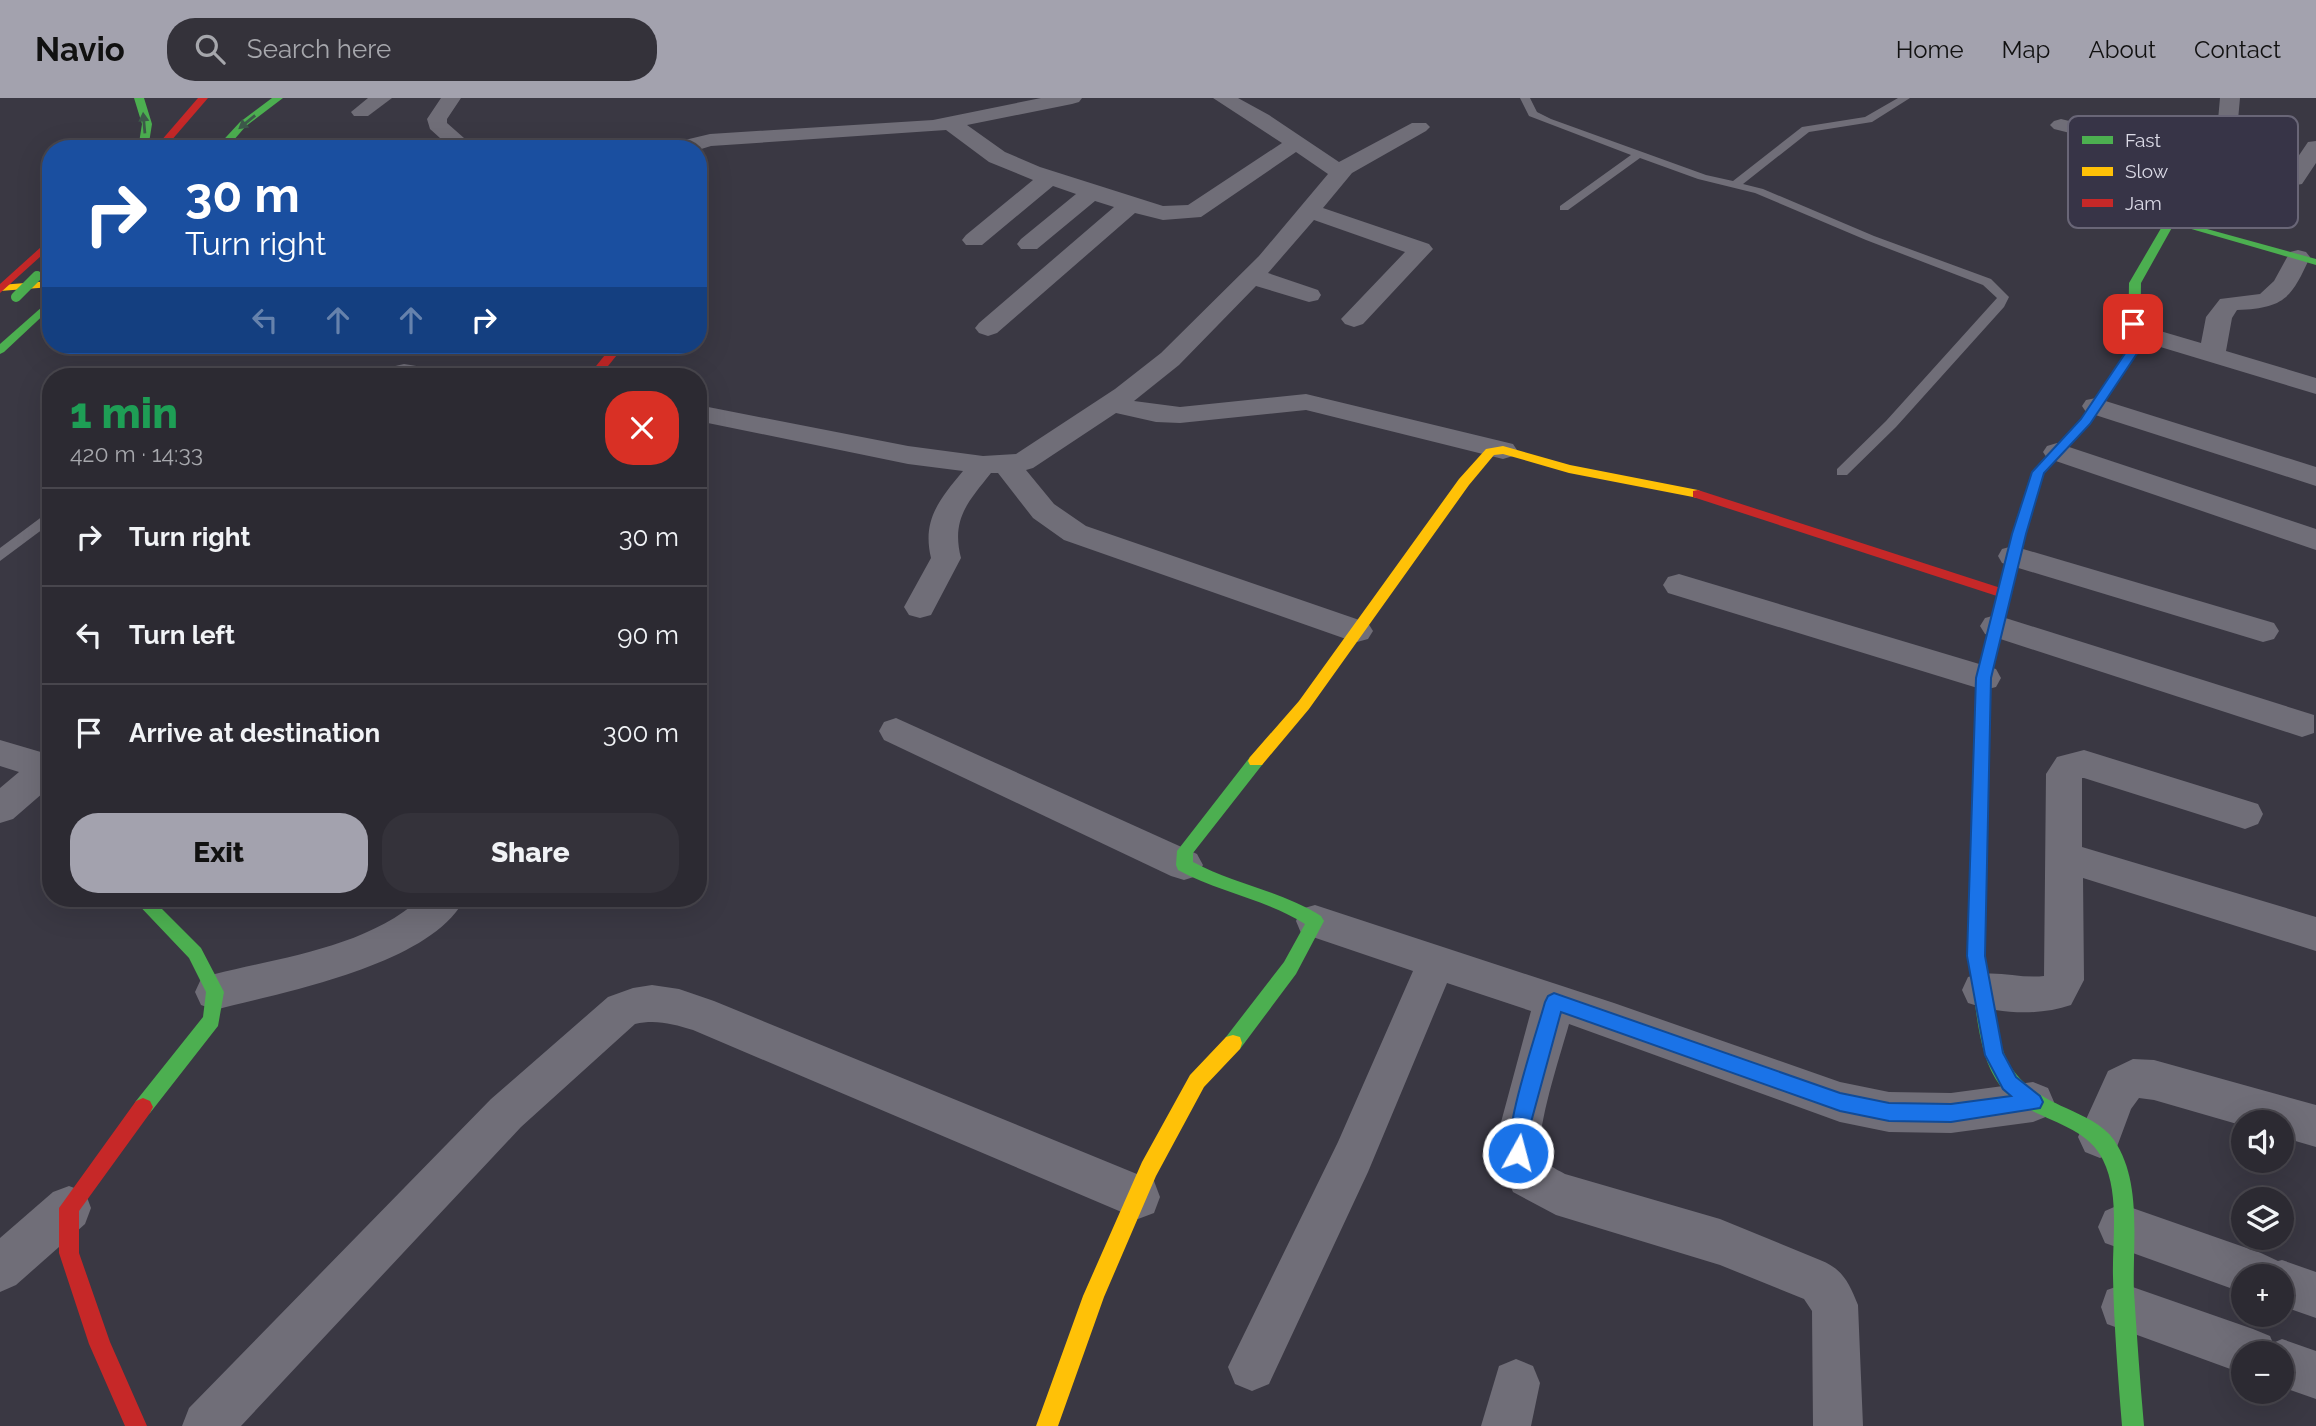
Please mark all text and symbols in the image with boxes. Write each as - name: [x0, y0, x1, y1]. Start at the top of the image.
- search box: [167, 18, 657, 81]
- text: Navio: [35, 30, 125, 69]
- icon: search: [191, 30, 229, 68]
- text: Search here: [247, 34, 391, 64]
- text: Home: [1896, 35, 1964, 64]
- text: Map: [2002, 35, 2050, 64]
- text: About: [2088, 35, 2156, 64]
- text: Contact: [2194, 35, 2281, 64]
- one-way arrow: [138, 112, 149, 134]
- one-way arrow: [239, 114, 257, 129]
- legend: [2068, 116, 2298, 228]
- text: Fast: [2125, 129, 2161, 151]
- text: Slow: [2125, 160, 2169, 182]
- text: 30 m: [185, 166, 300, 223]
- icon: right: [70, 168, 161, 259]
- text: Jam: [2125, 192, 2162, 214]
- text: Turn right: [185, 225, 326, 262]
- pin: [2103, 294, 2163, 354]
- icon: left: [246, 301, 284, 339]
- icon: ahead: [319, 301, 357, 339]
- icon: ahead: [392, 301, 430, 339]
- icon: right: [465, 301, 503, 339]
- icon: arrive: [2114, 305, 2152, 343]
- text: 1 min: [70, 389, 178, 438]
- button: close: [605, 391, 679, 465]
- text: 420 m · 14:33: [70, 440, 203, 467]
- icon: right: [70, 518, 108, 556]
- text: Turn right: [129, 522, 250, 552]
- text: 30 m: [619, 522, 679, 552]
- icon: left: [70, 616, 108, 654]
- text: Turn left: [129, 620, 235, 650]
- text: 90 m: [617, 620, 679, 650]
- icon: arrive: [70, 714, 108, 752]
- text: Arrive at destination: [129, 718, 380, 748]
- text: 300 m: [603, 718, 679, 748]
- button: Exit: [70, 813, 368, 893]
- button: Share: [382, 813, 679, 893]
- map controls: [2231, 1110, 2294, 1404]
- button: sound: [2231, 1110, 2294, 1173]
- position arrow: [1481, 1116, 1555, 1190]
- button: layers: [2231, 1187, 2294, 1250]
- button: +: [2231, 1264, 2294, 1327]
- button: −: [2231, 1341, 2294, 1404]

